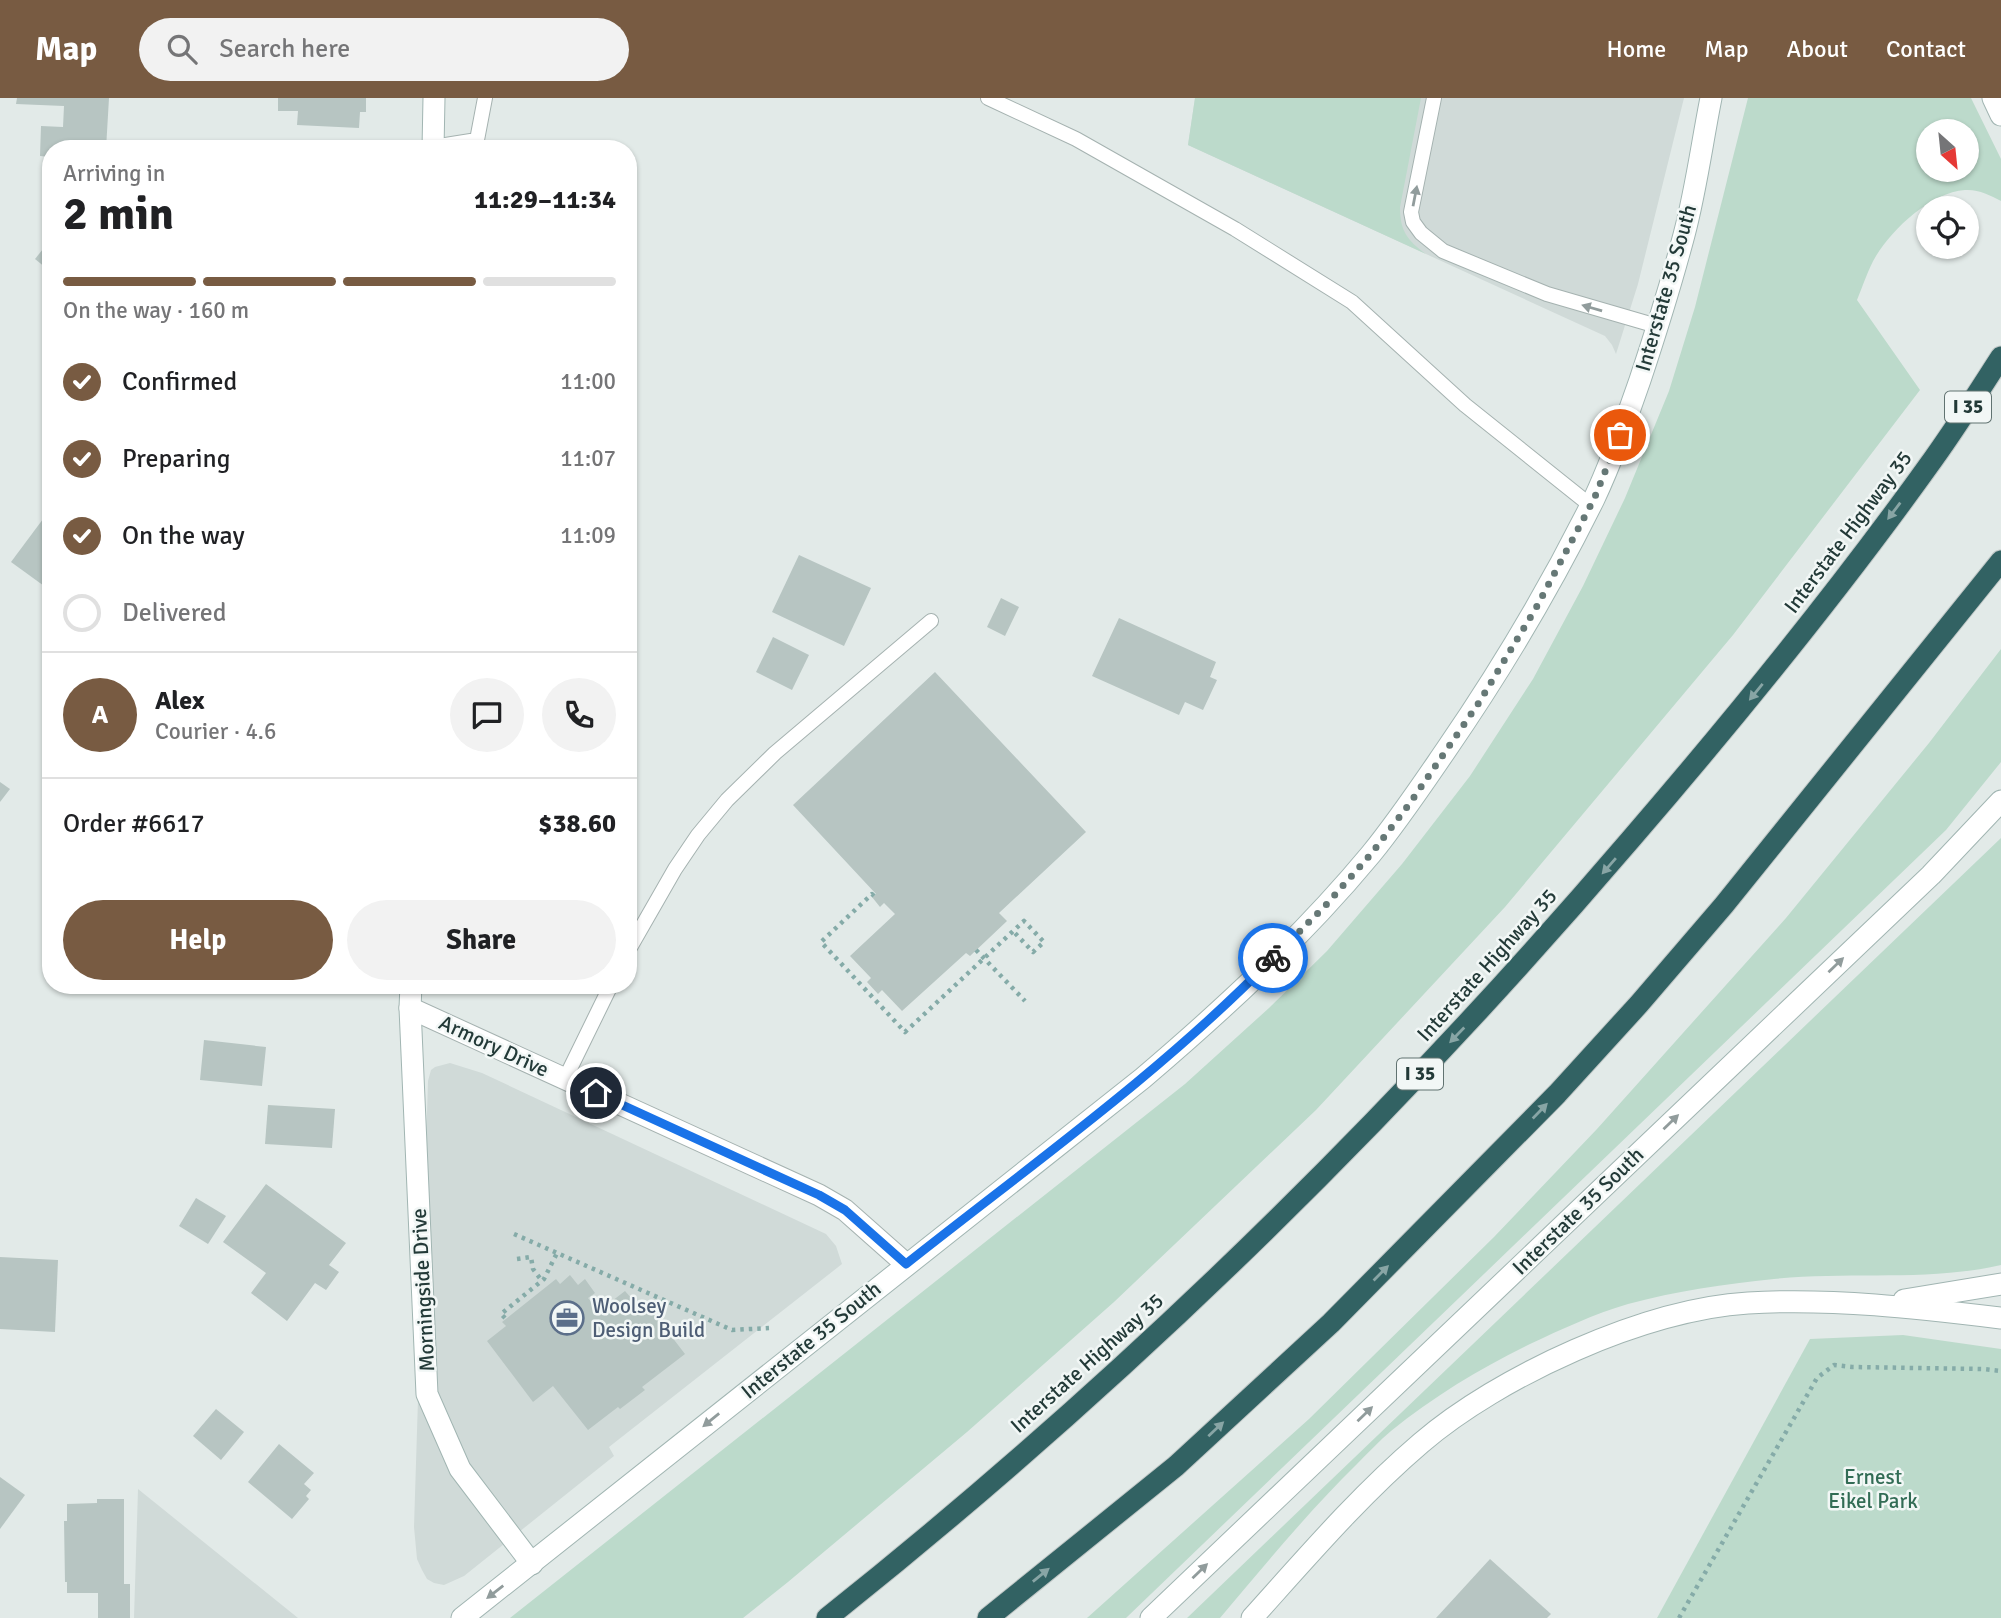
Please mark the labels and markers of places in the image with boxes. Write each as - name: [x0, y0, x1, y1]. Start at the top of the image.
- pin: [1590, 405, 1650, 465]
- pin: [566, 1063, 626, 1123]
- place label: Woolsey Design Build: [592, 1293, 705, 1343]
- office icon: Woolsey Design Build: [548, 1299, 586, 1337]

